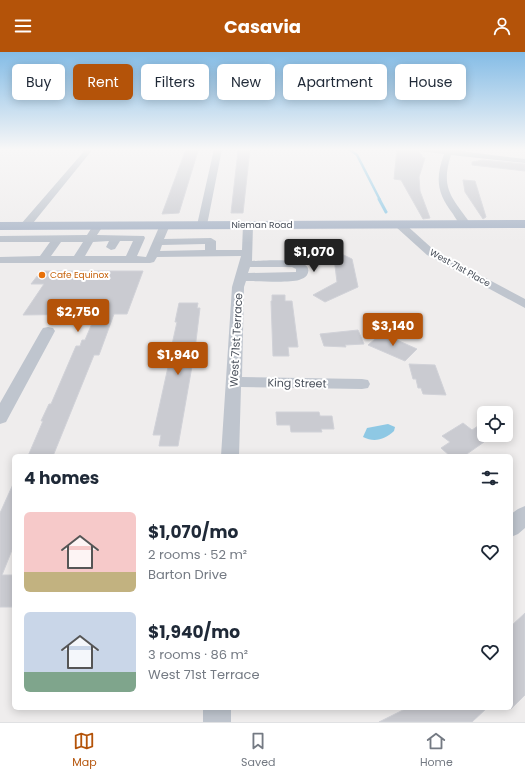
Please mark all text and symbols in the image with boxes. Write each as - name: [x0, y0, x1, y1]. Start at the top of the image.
- text: Casavia: [224, 14, 301, 39]
- icon: menu: [12, 15, 34, 37]
- icon: person: [491, 15, 513, 37]
- chip: Buy: [12, 64, 65, 100]
- chip: Rent: [73, 64, 133, 100]
- chip: Filters: [141, 64, 209, 100]
- chip: New: [217, 64, 275, 100]
- chip: Apartment: [283, 64, 387, 100]
- chip: House: [395, 64, 466, 100]
- street label: Nieman Road: [231, 219, 293, 231]
- pin: $1,070: [281, 239, 347, 273]
- text: $1,070: [293, 242, 335, 261]
- street label: West 71st Place: [428, 246, 493, 290]
- place label: Cafe Equinox: [50, 269, 109, 281]
- marker: Cafe Equinox: [37, 270, 47, 280]
- street label: West 71st Terrace: [226, 292, 246, 388]
- pin: $2,750: [45, 299, 111, 333]
- text: $2,750: [56, 302, 100, 321]
- pin: $3,140: [360, 313, 426, 347]
- text: $3,140: [372, 316, 414, 335]
- pin: $1,940: [145, 342, 211, 376]
- text: $1,940: [157, 345, 199, 364]
- street label: King Street: [267, 374, 327, 392]
- map controls: [477, 406, 513, 442]
- button: locate: [477, 406, 513, 442]
- text: 4 homes: [24, 466, 99, 490]
- icon: filters: [479, 467, 501, 489]
- text: $1,070/mo: [148, 520, 238, 544]
- icon: home: [56, 528, 104, 576]
- icon: heart: [479, 541, 501, 563]
- text: 2 rooms · 52 m²: [148, 545, 247, 564]
- text: Barton Drive: [148, 565, 227, 584]
- text: $1,940/mo: [148, 620, 240, 644]
- icon: home: [56, 628, 104, 676]
- icon: heart: [479, 641, 501, 663]
- text: 3 rooms · 86 m²: [148, 645, 248, 664]
- text: West 71st Terrace: [148, 665, 260, 684]
- tab: Map: [72, 730, 97, 771]
- tab: Saved: [241, 730, 275, 771]
- tab: Home: [420, 730, 453, 771]

